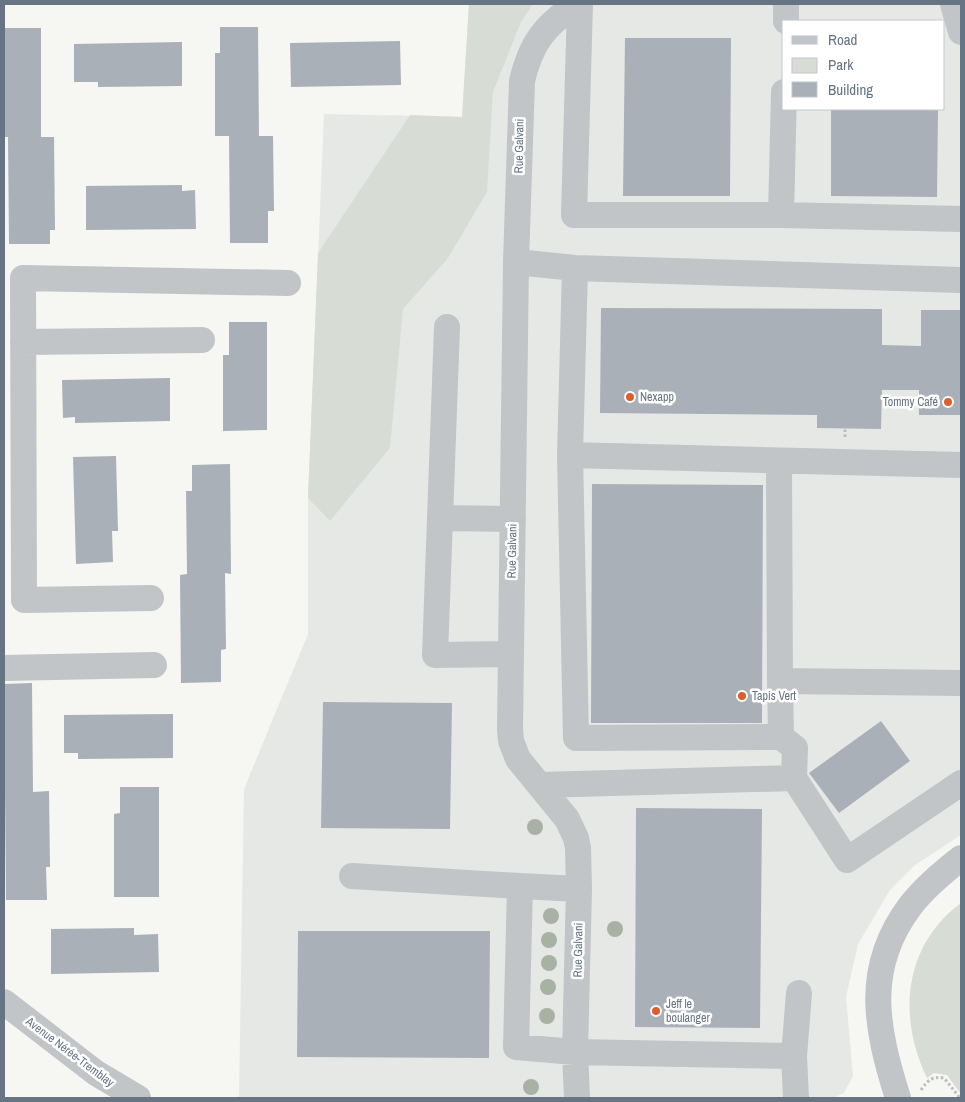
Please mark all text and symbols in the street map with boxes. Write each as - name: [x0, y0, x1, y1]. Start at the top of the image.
- legend: [782, 20, 945, 110]
- text: Road: [828, 29, 857, 50]
- text: Park: [828, 54, 854, 75]
- text: Building: [828, 79, 873, 100]
- street label: Rue Galvani: [511, 119, 527, 173]
- place label: Nexapp: [640, 389, 674, 405]
- marker: Nexapp: [624, 391, 636, 403]
- place label: Tommy Café: [883, 394, 938, 410]
- marker: Tommy Café: [942, 396, 954, 408]
- street label: Rue Galvani: [504, 524, 520, 578]
- place label: Tapis Vert: [752, 688, 796, 704]
- marker: Tapis Vert: [736, 690, 748, 702]
- street label: Rue Galvani: [570, 923, 586, 977]
- place label: Jeff le boulanger: [666, 996, 710, 1026]
- marker: Jeff le boulanger: [650, 1005, 662, 1017]
- street label: Avenue Nérée-Tremblay: [22, 1013, 117, 1091]

